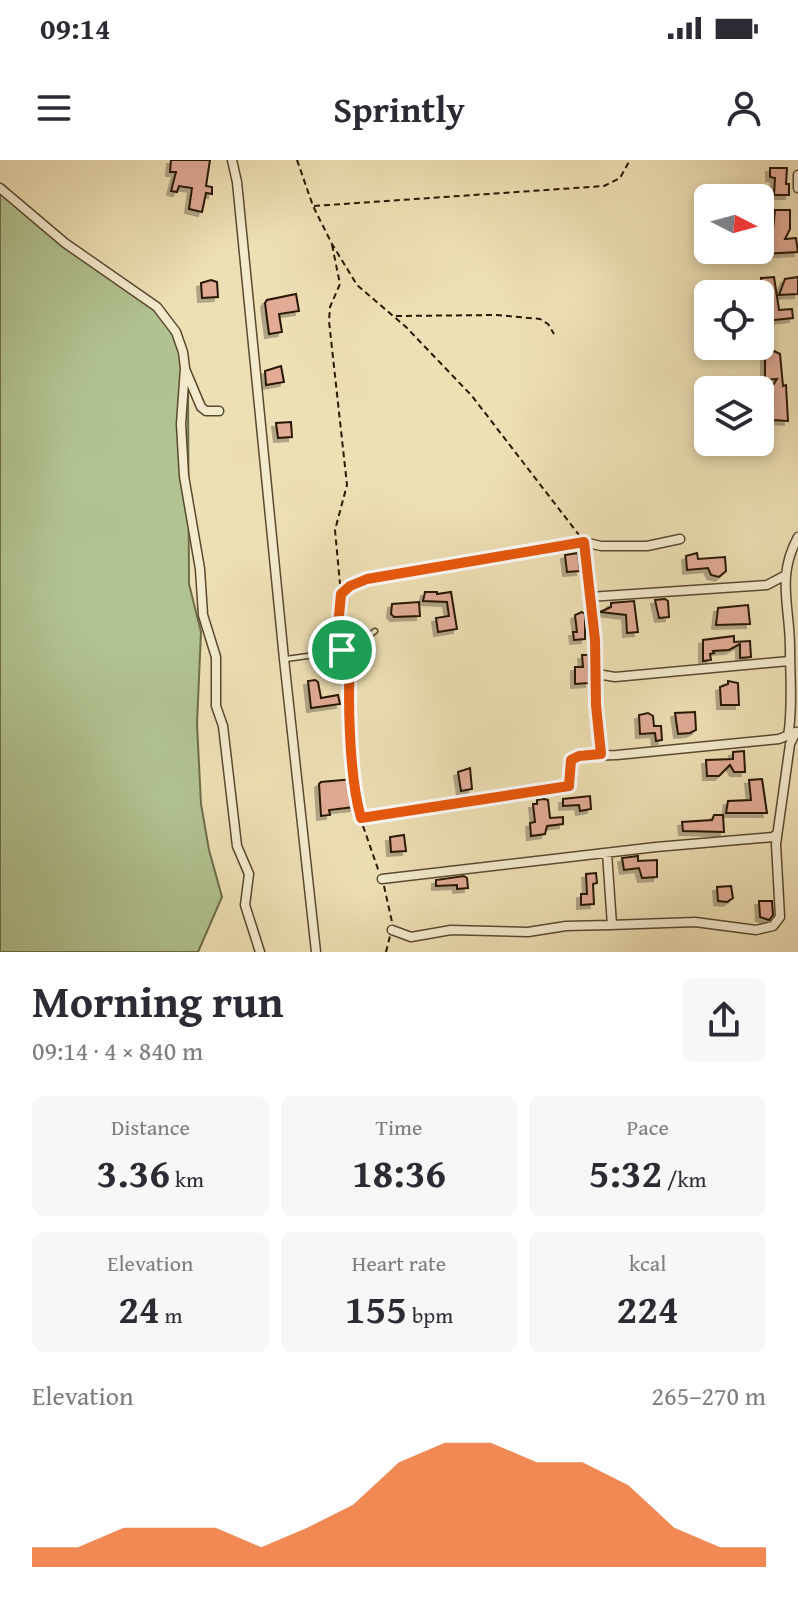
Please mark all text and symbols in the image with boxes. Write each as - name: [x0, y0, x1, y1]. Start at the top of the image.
- text: 09:14: [40, 6, 111, 50]
- text: Sprintly: [333, 82, 465, 135]
- icon: menu: [32, 86, 76, 130]
- icon: person: [722, 86, 766, 130]
- north arrow: [694, 184, 774, 264]
- map controls: [694, 184, 774, 456]
- button: locate: [694, 280, 774, 360]
- button: layers: [694, 376, 774, 456]
- pin: [308, 616, 376, 684]
- icon: arrive: [320, 628, 364, 672]
- text: Morning run: [32, 969, 283, 1033]
- button: share: [682, 978, 766, 1062]
- text: 09:14 · 4 × 840 m: [32, 1031, 203, 1070]
- text: Distance: [111, 1111, 190, 1143]
- text: Time: [376, 1111, 422, 1143]
- text: Pace: [627, 1111, 669, 1143]
- text: 3.36: [97, 1143, 170, 1202]
- text: 18:36: [352, 1143, 446, 1202]
- text: 5:32: [589, 1143, 662, 1202]
- text: km: [170, 1163, 204, 1195]
- text: /km: [662, 1163, 707, 1195]
- text: Elevation: [107, 1247, 193, 1279]
- text: Heart rate: [352, 1247, 446, 1279]
- text: kcal: [629, 1247, 666, 1279]
- text: 24: [118, 1279, 160, 1338]
- text: 155: [345, 1279, 407, 1338]
- text: 224: [617, 1279, 679, 1338]
- text: m: [160, 1299, 182, 1331]
- text: bpm: [407, 1299, 453, 1331]
- text: Elevation: [32, 1376, 134, 1415]
- text: 265–270 m: [652, 1376, 766, 1415]

